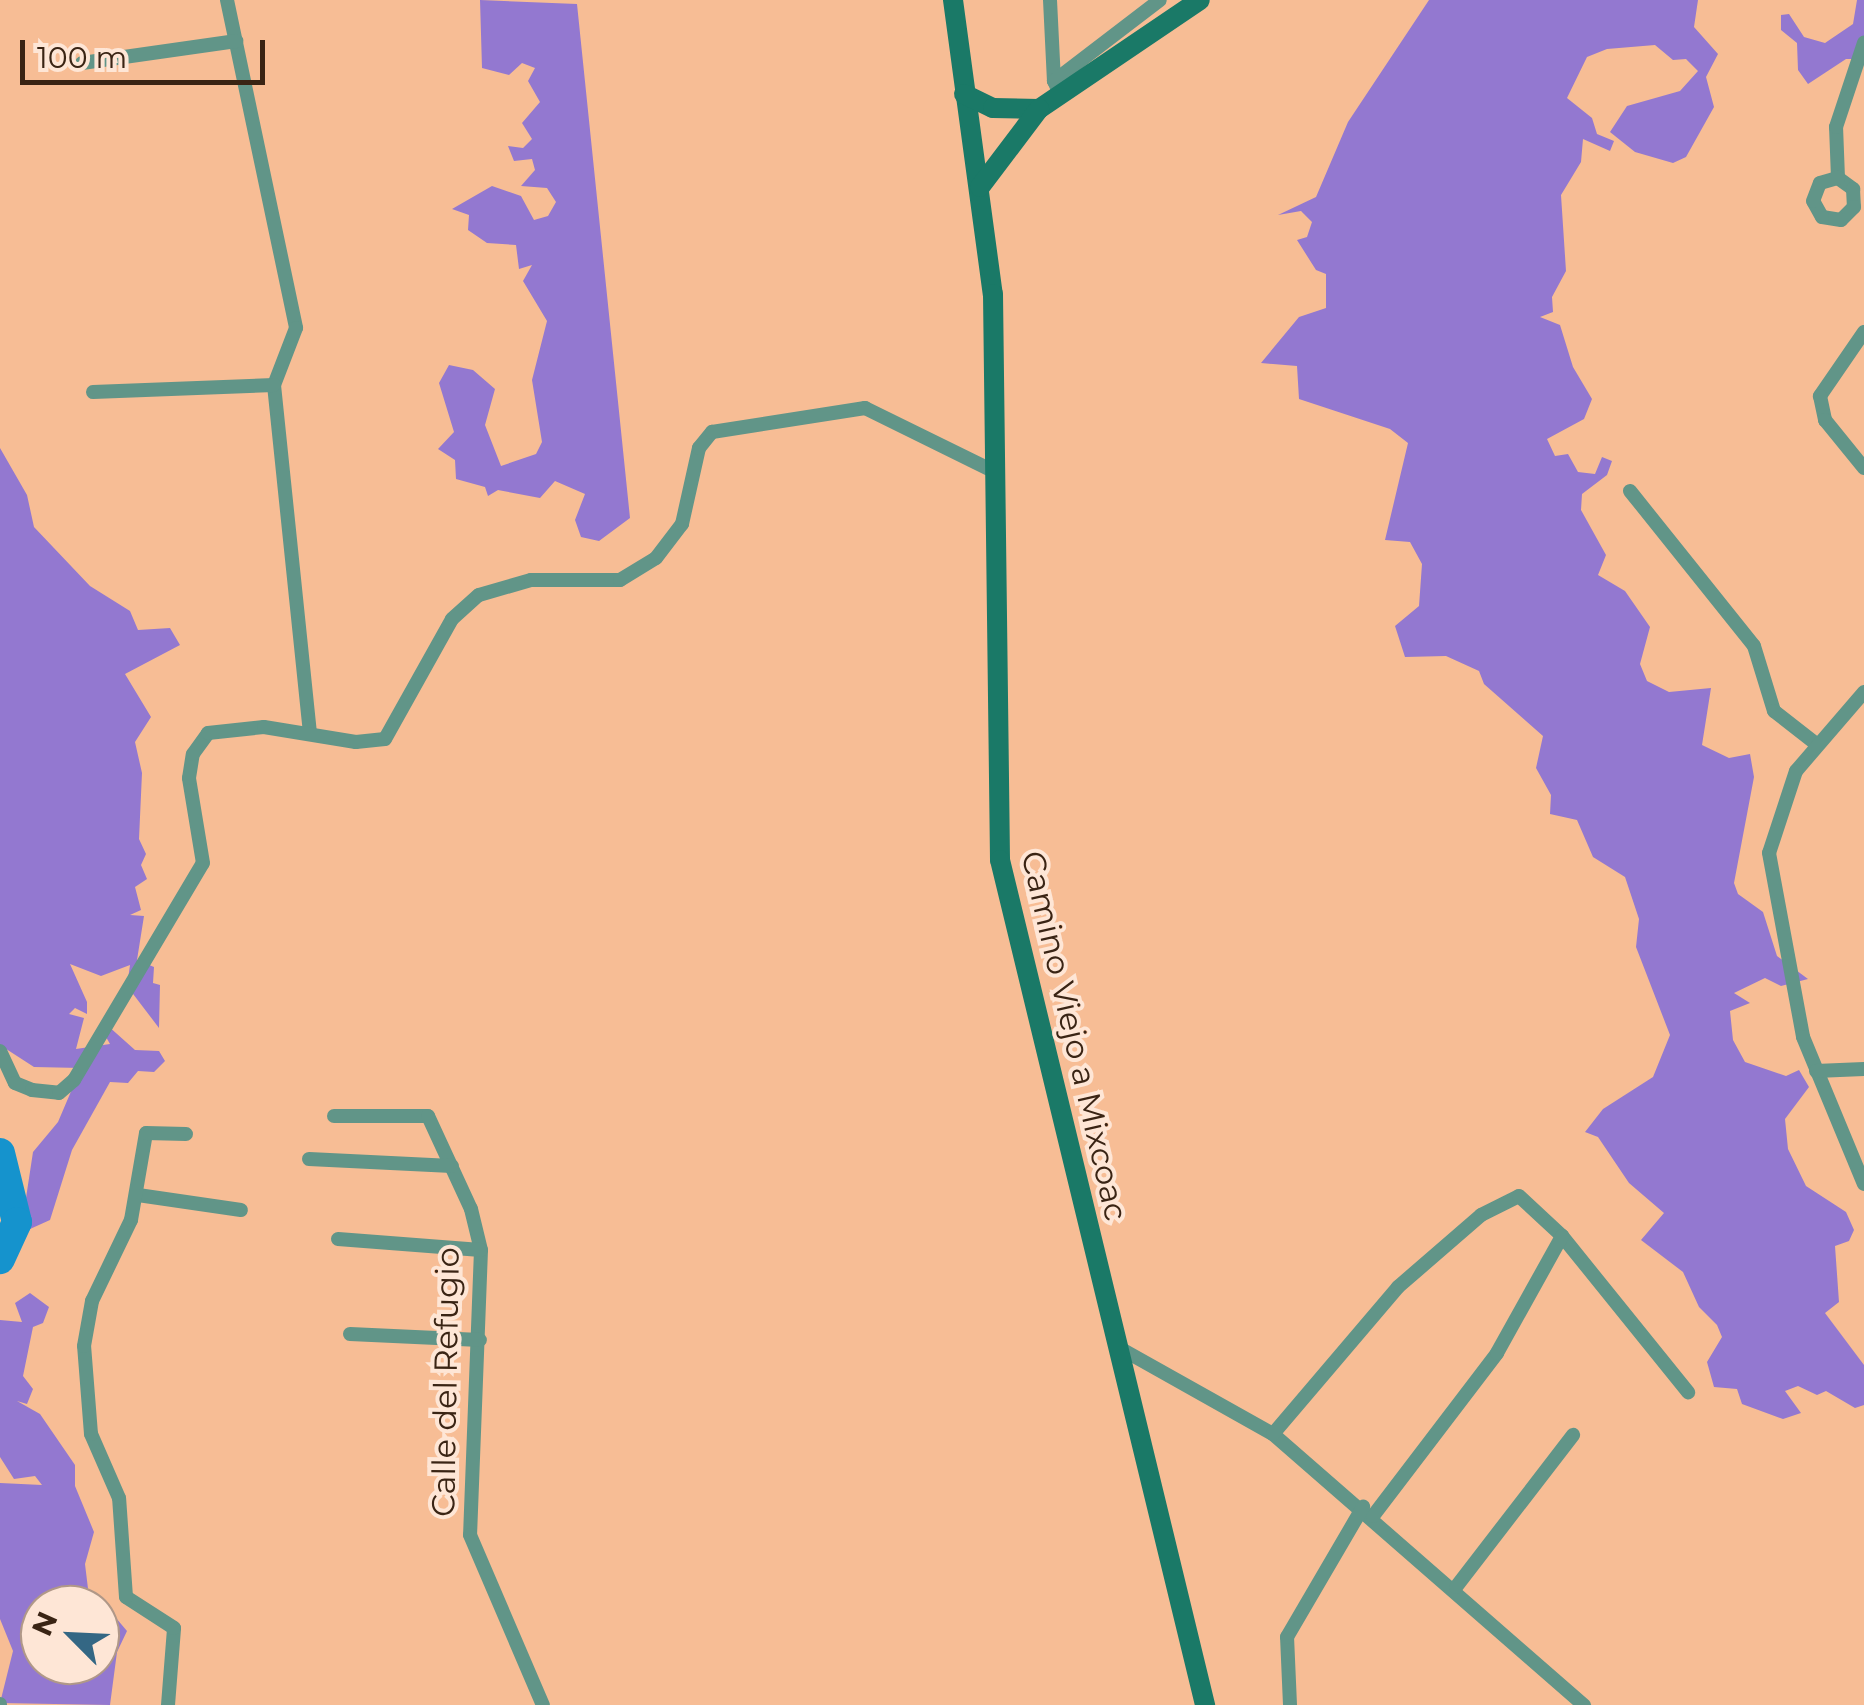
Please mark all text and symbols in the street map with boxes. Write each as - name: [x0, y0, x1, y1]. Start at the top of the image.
- scale bar: [25, 20, 270, 82]
- text: 100 m: [37, 39, 127, 76]
- street label: Camino Viejo a Mixcoac: [1013, 847, 1135, 1225]
- street label: Calle del Refugio: [424, 1247, 468, 1517]
- north arrow: [20, 1585, 120, 1685]
- text: N: [24, 1606, 65, 1641]

